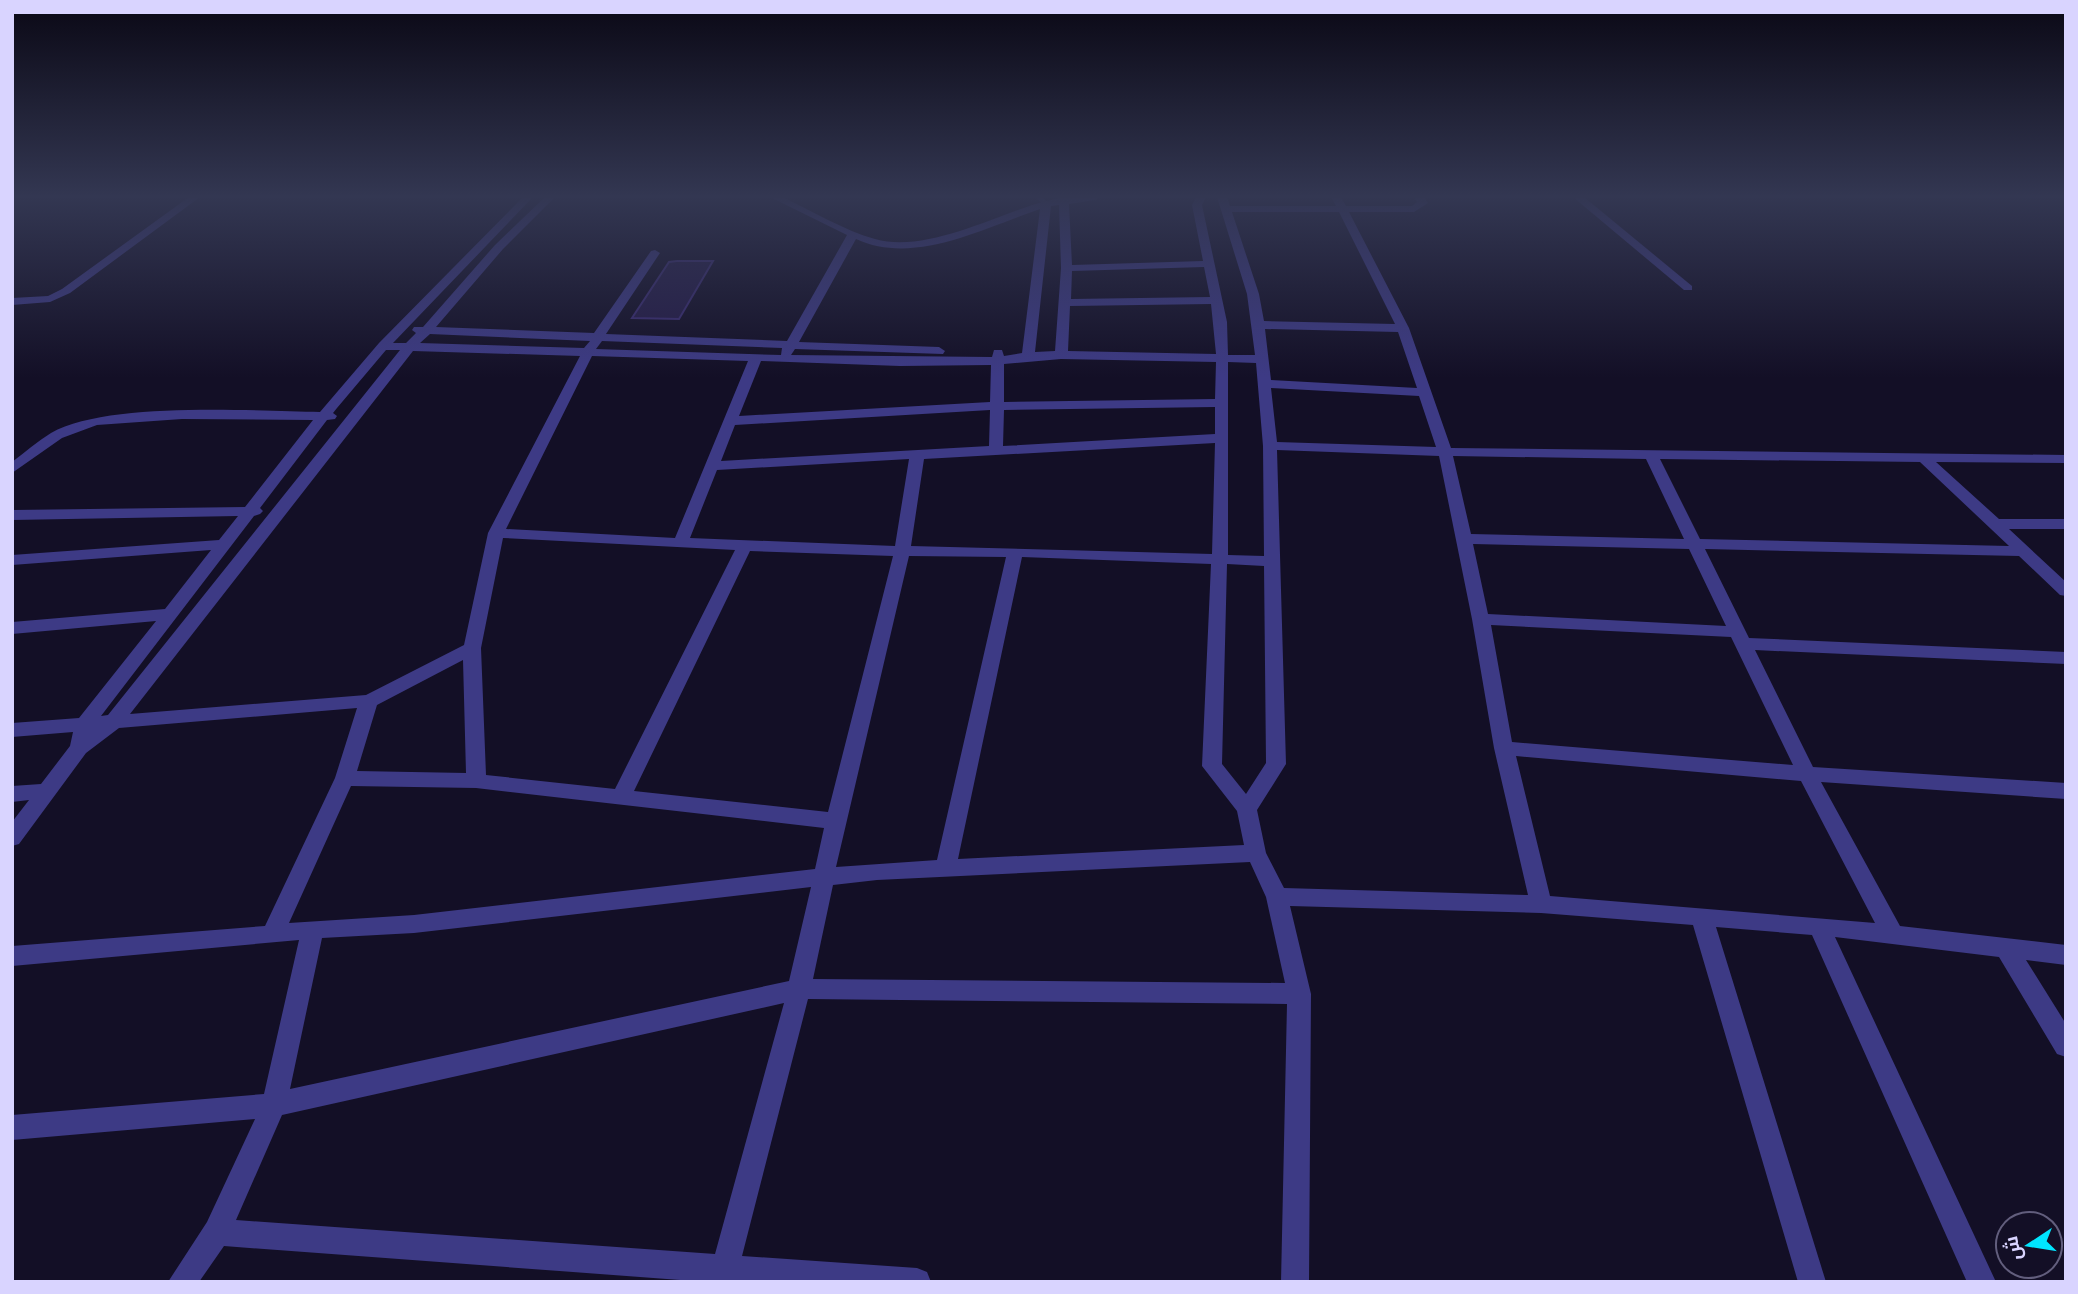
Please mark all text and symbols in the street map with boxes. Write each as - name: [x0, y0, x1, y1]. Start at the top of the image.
- north arrow: [1994, 1210, 2064, 1280]
- text: ش: [1997, 1234, 2029, 1263]

